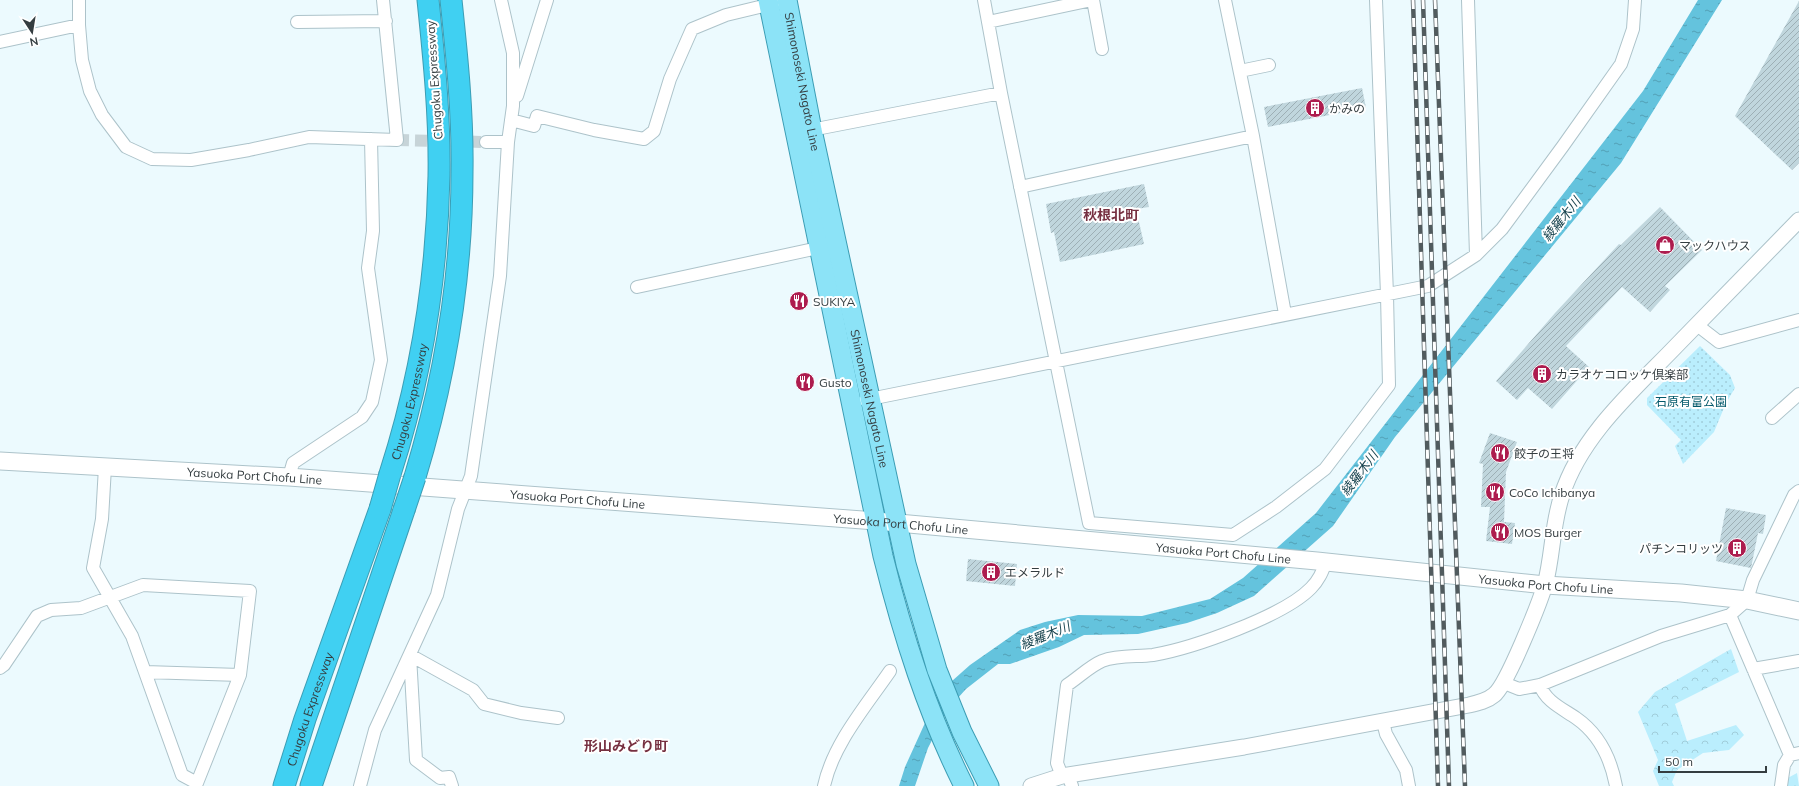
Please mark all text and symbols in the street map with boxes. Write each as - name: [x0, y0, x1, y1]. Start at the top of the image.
- street label: Shimonoseki Nagato Line: [782, 11, 824, 152]
- north arrow: [12, 12, 52, 52]
- street label: Chugoku Expressway: [422, 19, 446, 140]
- text: N: [29, 34, 40, 49]
- building icon: かみの: [1304, 97, 1326, 119]
- place label: かみの: [1329, 101, 1365, 116]
- water label: 綾羅木川: [1538, 192, 1585, 244]
- district label: 秋根北町: [1083, 206, 1139, 224]
- shop icon: マックハウス: [1654, 234, 1676, 256]
- place label: マックハウス: [1679, 238, 1750, 253]
- restaurant icon: SUKIYA: [788, 290, 810, 312]
- place label: SUKIYA: [813, 294, 855, 309]
- street label: Shimonoseki Nagato Line: [848, 328, 892, 469]
- street label: Chugoku Expressway: [387, 341, 430, 462]
- building icon: カラオケコロッケ倶楽部: [1531, 363, 1553, 385]
- place label: カラオケコロッケ倶楽部: [1556, 367, 1688, 382]
- restaurant icon: Gusto: [794, 371, 816, 393]
- place label: Gusto: [819, 375, 852, 390]
- park label: 石原有富公園: [1655, 394, 1727, 409]
- restaurant icon: 餃子の王将: [1489, 442, 1511, 464]
- water label: 綾羅木川: [1337, 446, 1382, 499]
- place label: 餃子の王将: [1514, 446, 1574, 461]
- street label: Yasuoka Port Chofu Line: [186, 464, 323, 487]
- restaurant icon: CoCo Ichibanya: [1484, 481, 1506, 503]
- place label: CoCo Ichibanya: [1509, 485, 1595, 500]
- street label: Yasuoka Port Chofu Line: [509, 486, 646, 511]
- street label: Yasuoka Port Chofu Line: [832, 510, 969, 537]
- restaurant icon: MOS Burger: [1489, 521, 1511, 543]
- place label: MOS Burger: [1514, 525, 1582, 540]
- building icon: パチンコリッツ: [1726, 537, 1748, 559]
- street label: Yasuoka Port Chofu Line: [1154, 539, 1292, 566]
- place label: パチンコリッツ: [1639, 541, 1723, 556]
- building icon: エメラルド: [980, 561, 1002, 583]
- place label: エメラルド: [1005, 565, 1065, 580]
- street label: Yasuoka Port Chofu Line: [1477, 570, 1614, 597]
- water label: 綾羅木川: [1018, 617, 1074, 652]
- street label: Chugoku Expressway: [283, 649, 336, 768]
- district label: 形山みどり町: [584, 737, 668, 755]
- scale bar: [1659, 748, 1766, 774]
- text: 50 m: [1665, 754, 1693, 769]

